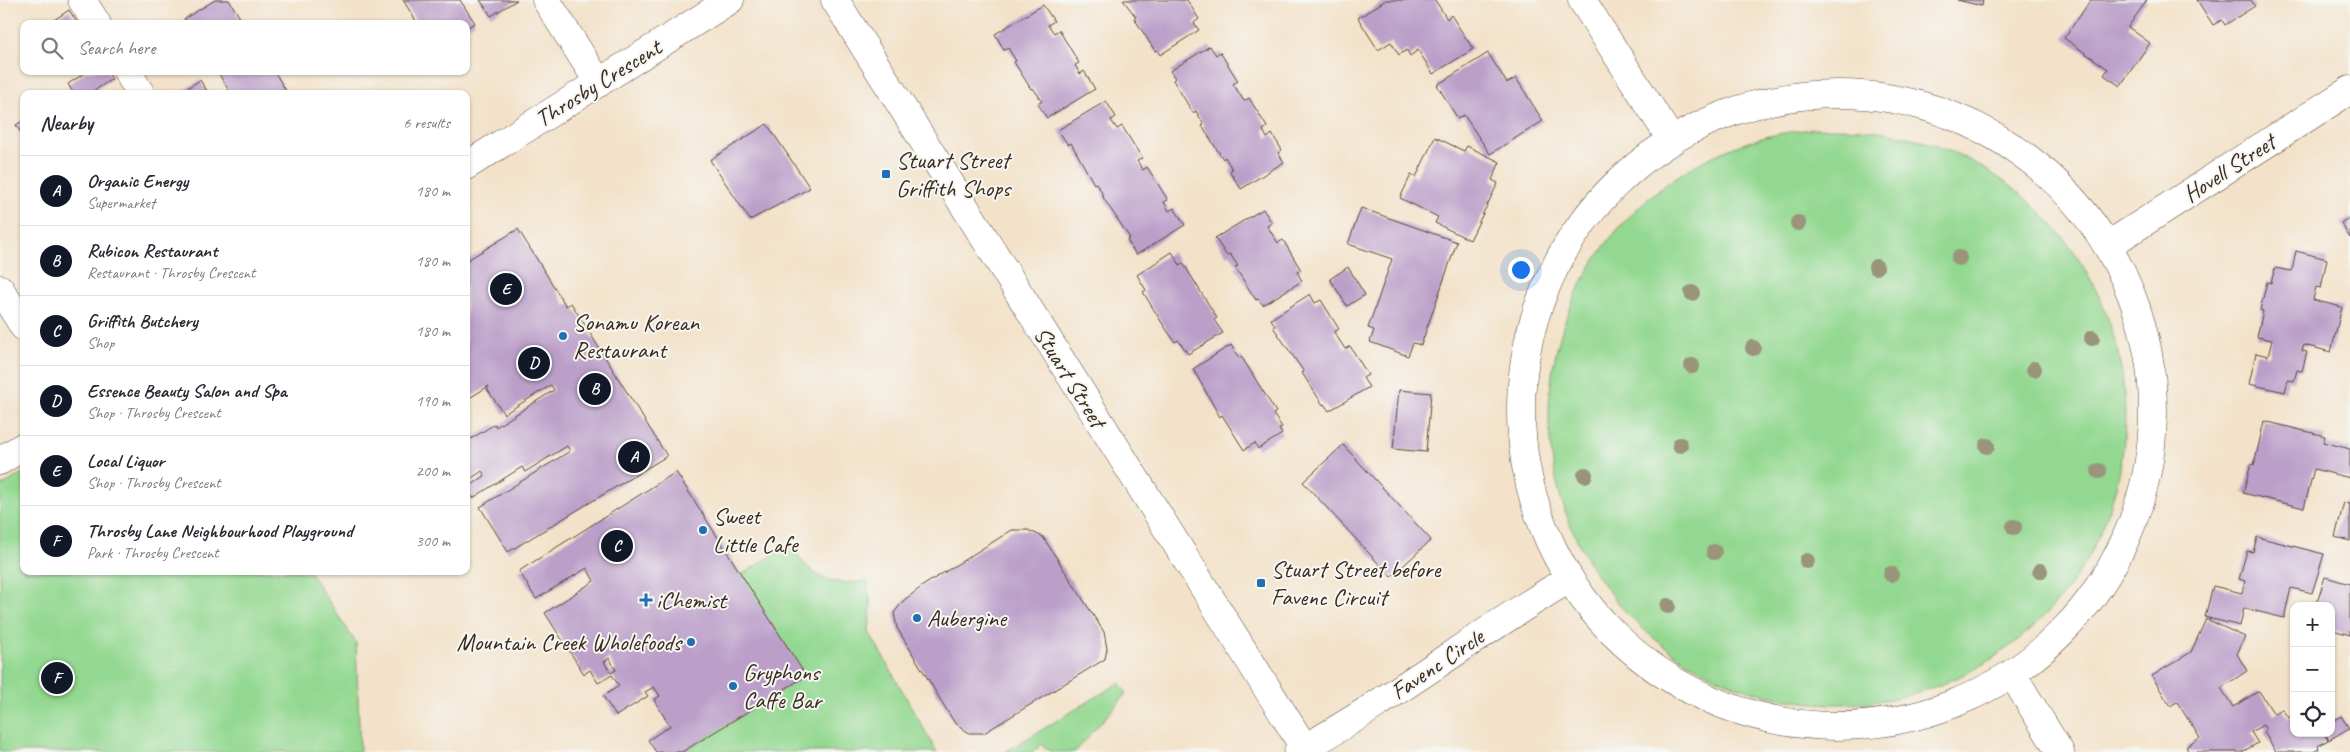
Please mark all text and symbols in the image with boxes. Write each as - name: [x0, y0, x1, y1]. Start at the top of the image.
- search box: [20, 20, 470, 75]
- street label: Throsby Crescent: [529, 31, 668, 134]
- icon: search: [38, 34, 66, 62]
- text: Search here: [78, 36, 155, 60]
- text: Nearby: [40, 110, 93, 136]
- text: 6 results: [403, 113, 450, 133]
- street label: Hovell Street: [2177, 125, 2283, 209]
- place label: Stuart Street Griffith Shops: [896, 145, 1012, 203]
- marker: Stuart Street Griffith Shops: [880, 168, 892, 180]
- text: Organic Energy: [87, 169, 188, 193]
- text: A: [52, 181, 60, 201]
- text: 180 m: [416, 181, 450, 201]
- text: Supermarket: [87, 193, 155, 213]
- text: Rubicon Restaurant: [87, 239, 217, 263]
- text: B: [52, 251, 60, 271]
- text: 180 m: [416, 251, 450, 271]
- your location: [1508, 257, 1534, 283]
- text: Restaurant · Throsby Crescent: [87, 263, 255, 283]
- pin: E: [490, 270, 522, 308]
- place label: Sonamu Korean Restaurant: [573, 307, 700, 365]
- text: Griffith Butchery: [87, 309, 198, 333]
- text: C: [52, 321, 60, 341]
- text: 180 m: [416, 321, 450, 341]
- street label: Stuart Street: [1027, 321, 1114, 436]
- marker: Sonamu Korean Restaurant: [557, 330, 569, 342]
- text: Shop: [87, 333, 114, 353]
- pin: D: [518, 344, 550, 382]
- pin: B: [579, 370, 611, 408]
- text: Essence Beauty Salon and Spa: [87, 379, 287, 403]
- text: D: [51, 391, 61, 411]
- text: 190 m: [416, 391, 450, 411]
- text: Shop · Throsby Crescent: [87, 403, 220, 423]
- pin: A: [618, 438, 650, 476]
- text: Local Liquor: [87, 449, 164, 473]
- text: E: [52, 461, 60, 481]
- text: 200 m: [416, 461, 450, 481]
- text: Shop · Throsby Crescent: [87, 473, 220, 493]
- place label: Sweet Little Cafe: [713, 501, 800, 559]
- text: Throsby Lane Neighbourhood Playground: [87, 519, 353, 543]
- marker: Sweet Little Cafe: [697, 524, 709, 536]
- pin: C: [601, 527, 633, 565]
- text: F: [52, 531, 60, 551]
- text: 300 m: [416, 531, 450, 551]
- text: Park · Throsby Crescent: [87, 543, 219, 563]
- place label: Stuart Street before Favenc Circuit: [1271, 554, 1442, 612]
- marker: Stuart Street before Favenc Circuit: [1255, 577, 1267, 589]
- place label: iChemist: [656, 585, 728, 615]
- marker: iChemist: [640, 594, 652, 606]
- map controls: [2290, 602, 2335, 737]
- button: +: [2290, 602, 2335, 647]
- place label: Aubergine: [927, 603, 1008, 633]
- marker: Aubergine: [911, 612, 923, 624]
- street label: Favenc Circle: [1385, 621, 1491, 706]
- place label: Mountain Creek Wholefoods: [457, 627, 684, 657]
- marker: Mountain Creek Wholefoods: [685, 636, 697, 648]
- button: −: [2290, 647, 2335, 692]
- place label: Gryphons Caffe Bar: [743, 657, 824, 715]
- pin: F: [41, 659, 73, 697]
- marker: Gryphons Caffe Bar: [727, 680, 739, 692]
- button: locate: [2290, 692, 2335, 737]

